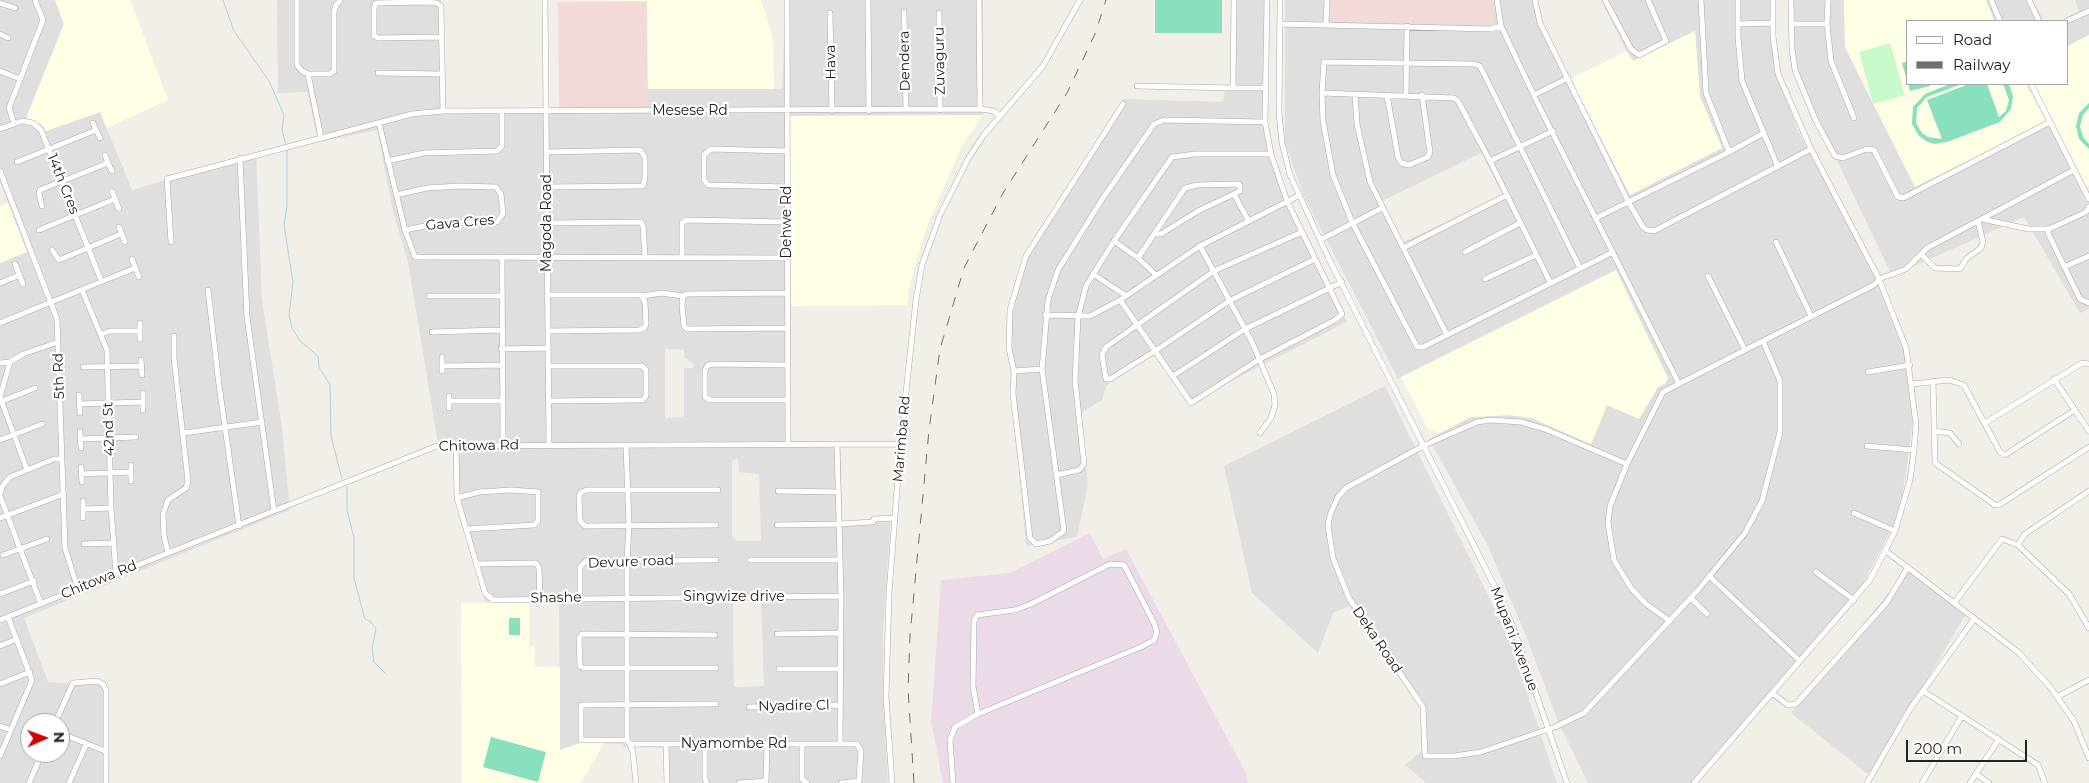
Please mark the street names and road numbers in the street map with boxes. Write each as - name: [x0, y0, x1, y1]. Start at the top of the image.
- street label: Zuvaguru: [931, 27, 949, 95]
- street label: Dendera: [896, 30, 914, 92]
- street label: Hava: [822, 44, 840, 80]
- street label: Mesese Rd: [652, 103, 728, 119]
- street label: 14th Cres: [43, 151, 83, 217]
- street label: Magoda Road: [539, 174, 555, 272]
- street label: Dehwe Rd: [779, 185, 795, 259]
- street label: Gava Cres: [425, 212, 495, 234]
- street label: 5th Rd: [50, 353, 68, 399]
- street label: Marimba Rd: [890, 395, 914, 483]
- street label: 42nd St: [100, 402, 118, 456]
- street label: Chitowa Rd: [439, 437, 519, 455]
- street label: Devure road: [588, 552, 674, 572]
- street label: Chitowa Rd: [58, 557, 140, 603]
- street label: Mupani Avenue: [1486, 585, 1542, 693]
- street label: Shashe: [530, 589, 582, 607]
- street label: Singwize drive: [683, 589, 785, 605]
- street label: Deka Road: [1349, 603, 1405, 677]
- street label: Nyadire Cl: [758, 697, 830, 715]
- street label: Nyamombe Rd: [681, 736, 787, 752]

